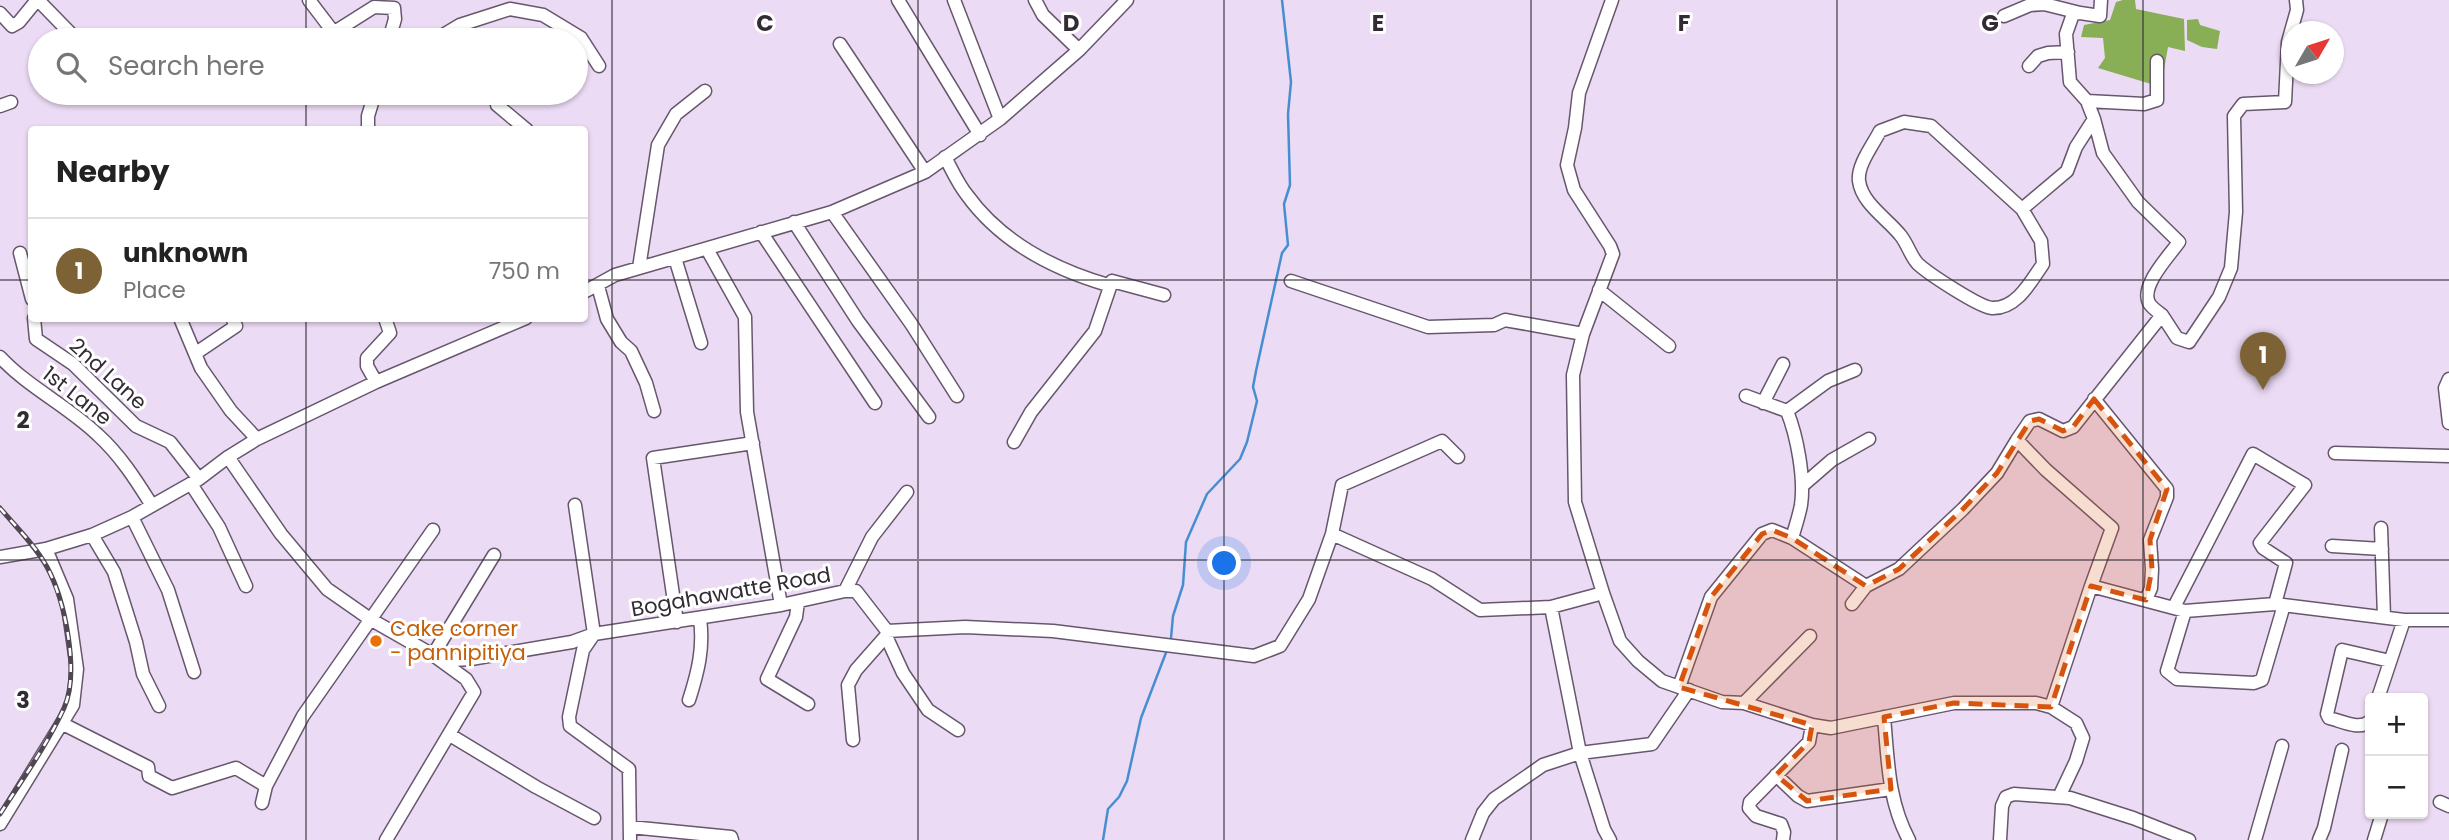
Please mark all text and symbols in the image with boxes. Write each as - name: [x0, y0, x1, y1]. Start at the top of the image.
- text: C: [756, 7, 774, 39]
- text: D: [1063, 7, 1079, 39]
- text: E: [1372, 7, 1384, 39]
- text: F: [1678, 7, 1690, 39]
- text: G: [1981, 7, 1999, 39]
- north arrow: [2281, 21, 2344, 84]
- search box: [28, 28, 588, 105]
- icon: search: [52, 48, 90, 86]
- text: Search here: [108, 48, 265, 84]
- text: Nearby: [56, 150, 170, 193]
- text: unknown: [123, 235, 248, 271]
- text: 1: [75, 255, 83, 287]
- text: 750 m: [489, 255, 560, 287]
- text: Place: [123, 274, 186, 306]
- street label: 2nd Lane: [63, 331, 153, 416]
- pin: 1: [2240, 332, 2286, 390]
- street label: 1st Lane: [37, 359, 118, 432]
- text: 2: [16, 404, 30, 436]
- your location: [1207, 546, 1241, 580]
- street label: Bogahawatte Road: [629, 560, 833, 623]
- place label: Cake corner - pannipitiya: [390, 614, 526, 667]
- marker: Cake corner - pannipitiya: [368, 633, 384, 649]
- text: 3: [16, 684, 30, 716]
- map controls: [2365, 693, 2428, 819]
- button: +: [2365, 693, 2428, 756]
- button: −: [2365, 756, 2428, 819]

